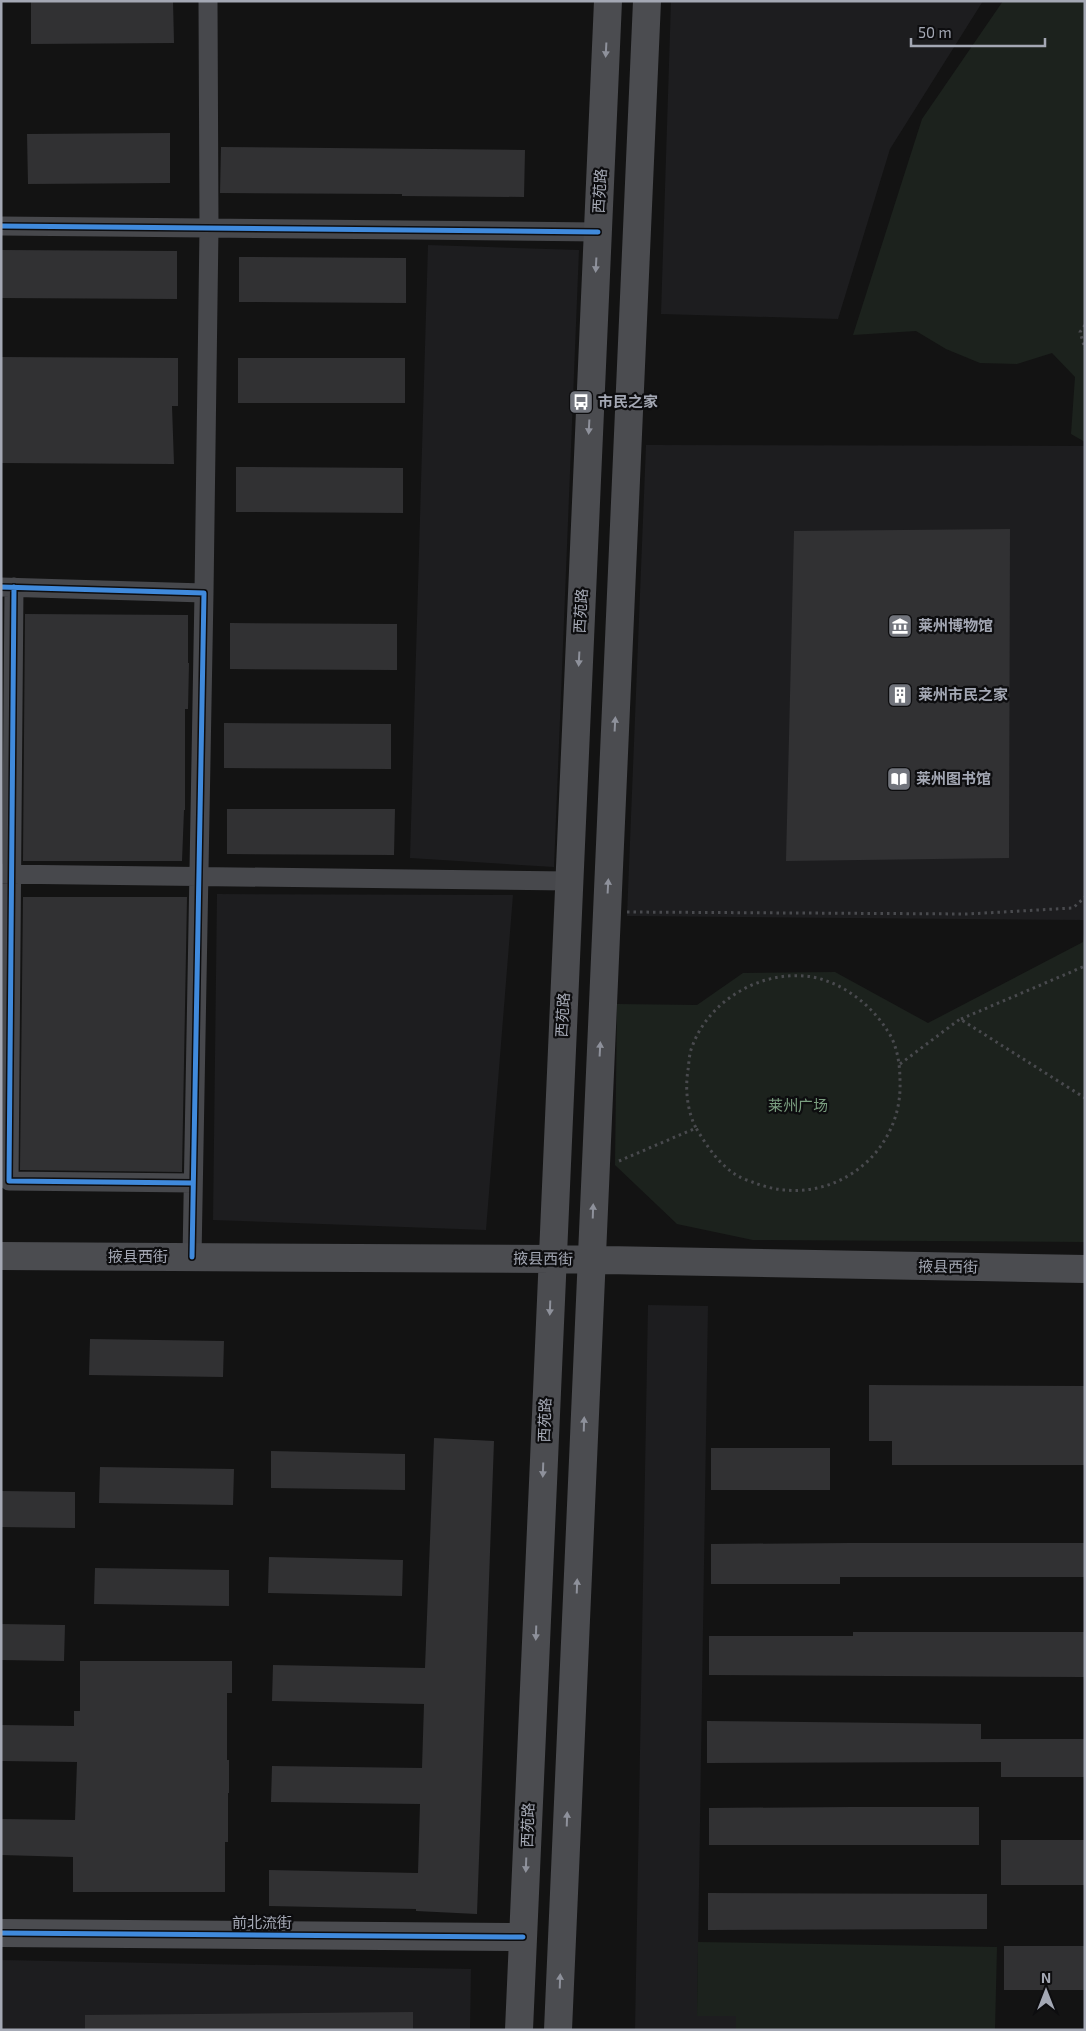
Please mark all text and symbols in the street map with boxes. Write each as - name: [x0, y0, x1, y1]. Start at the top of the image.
- scale bar: [911, 15, 1045, 47]
- text: 50 m: [918, 23, 952, 41]
- one-way arrow: [602, 42, 610, 58]
- street label: 西苑路: [589, 168, 609, 214]
- one-way arrow: [592, 257, 600, 273]
- bus stop icon: 市民之家: [568, 389, 594, 415]
- place label: 市民之家: [598, 392, 658, 410]
- one-way arrow: [585, 419, 593, 435]
- street label: 西苑路: [570, 588, 590, 634]
- museum icon: 莱州博物馆: [887, 613, 913, 639]
- place label: 莱州博物馆: [918, 616, 993, 634]
- one-way arrow: [574, 652, 582, 668]
- building icon: 莱州市民之家: [887, 682, 913, 708]
- place label: 莱州市民之家: [918, 685, 1008, 703]
- one-way arrow: [611, 716, 619, 732]
- library icon: 莱州图书馆: [886, 766, 912, 792]
- place label: 莱州图书馆: [916, 769, 991, 787]
- one-way arrow: [604, 878, 612, 894]
- street label: 西苑路: [552, 992, 572, 1038]
- one-way arrow: [597, 1041, 605, 1057]
- park label: 莱州广场: [768, 1096, 828, 1114]
- one-way arrow: [590, 1203, 598, 1219]
- street label: 掖县西街: [108, 1247, 168, 1265]
- street label: 掖县西街: [513, 1248, 573, 1268]
- street label: 掖县西街: [918, 1256, 978, 1276]
- one-way arrow: [545, 1300, 553, 1316]
- street label: 西苑路: [534, 1397, 554, 1443]
- one-way arrow: [581, 1416, 589, 1432]
- one-way arrow: [538, 1463, 546, 1479]
- one-way arrow: [574, 1578, 582, 1594]
- one-way arrow: [531, 1625, 539, 1641]
- street label: 西苑路: [517, 1802, 537, 1848]
- one-way arrow: [564, 1810, 572, 1826]
- one-way arrow: [521, 1857, 529, 1873]
- street label: 前北流街: [232, 1913, 292, 1931]
- north arrow: [1021, 1966, 1071, 2016]
- text: N: [1041, 1969, 1051, 1986]
- one-way arrow: [557, 1973, 565, 1989]

